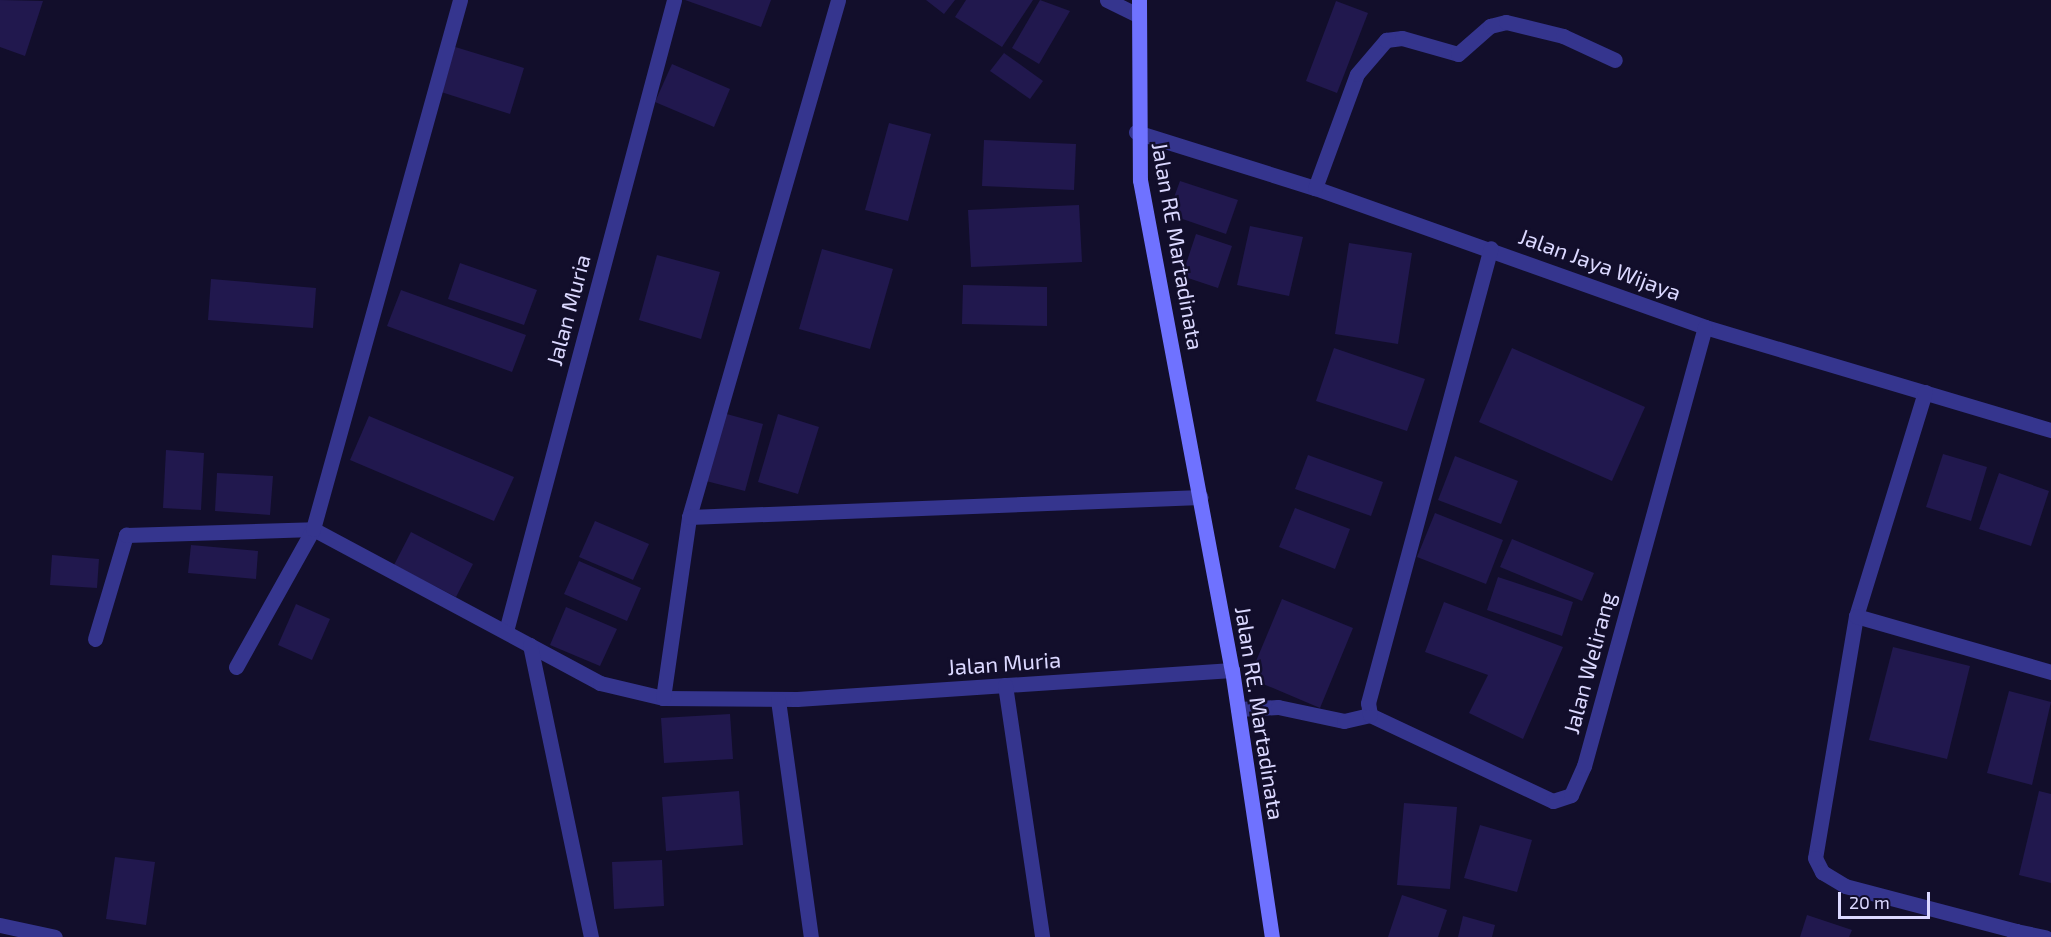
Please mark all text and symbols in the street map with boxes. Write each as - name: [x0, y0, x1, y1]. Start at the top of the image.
- street label: Jalan RE Martadinata: [1147, 140, 1209, 352]
- street label: Jalan Jaya Wijaya: [1515, 222, 1685, 306]
- street label: Jalan Muria: [540, 252, 596, 368]
- street label: Jalan Welirang: [1557, 589, 1621, 737]
- street label: Jalan RE. Martadinata: [1230, 604, 1290, 822]
- street label: Jalan Muria: [946, 646, 1062, 680]
- scale bar: [1841, 880, 1932, 918]
- text: 20 m: [1849, 891, 1890, 913]

